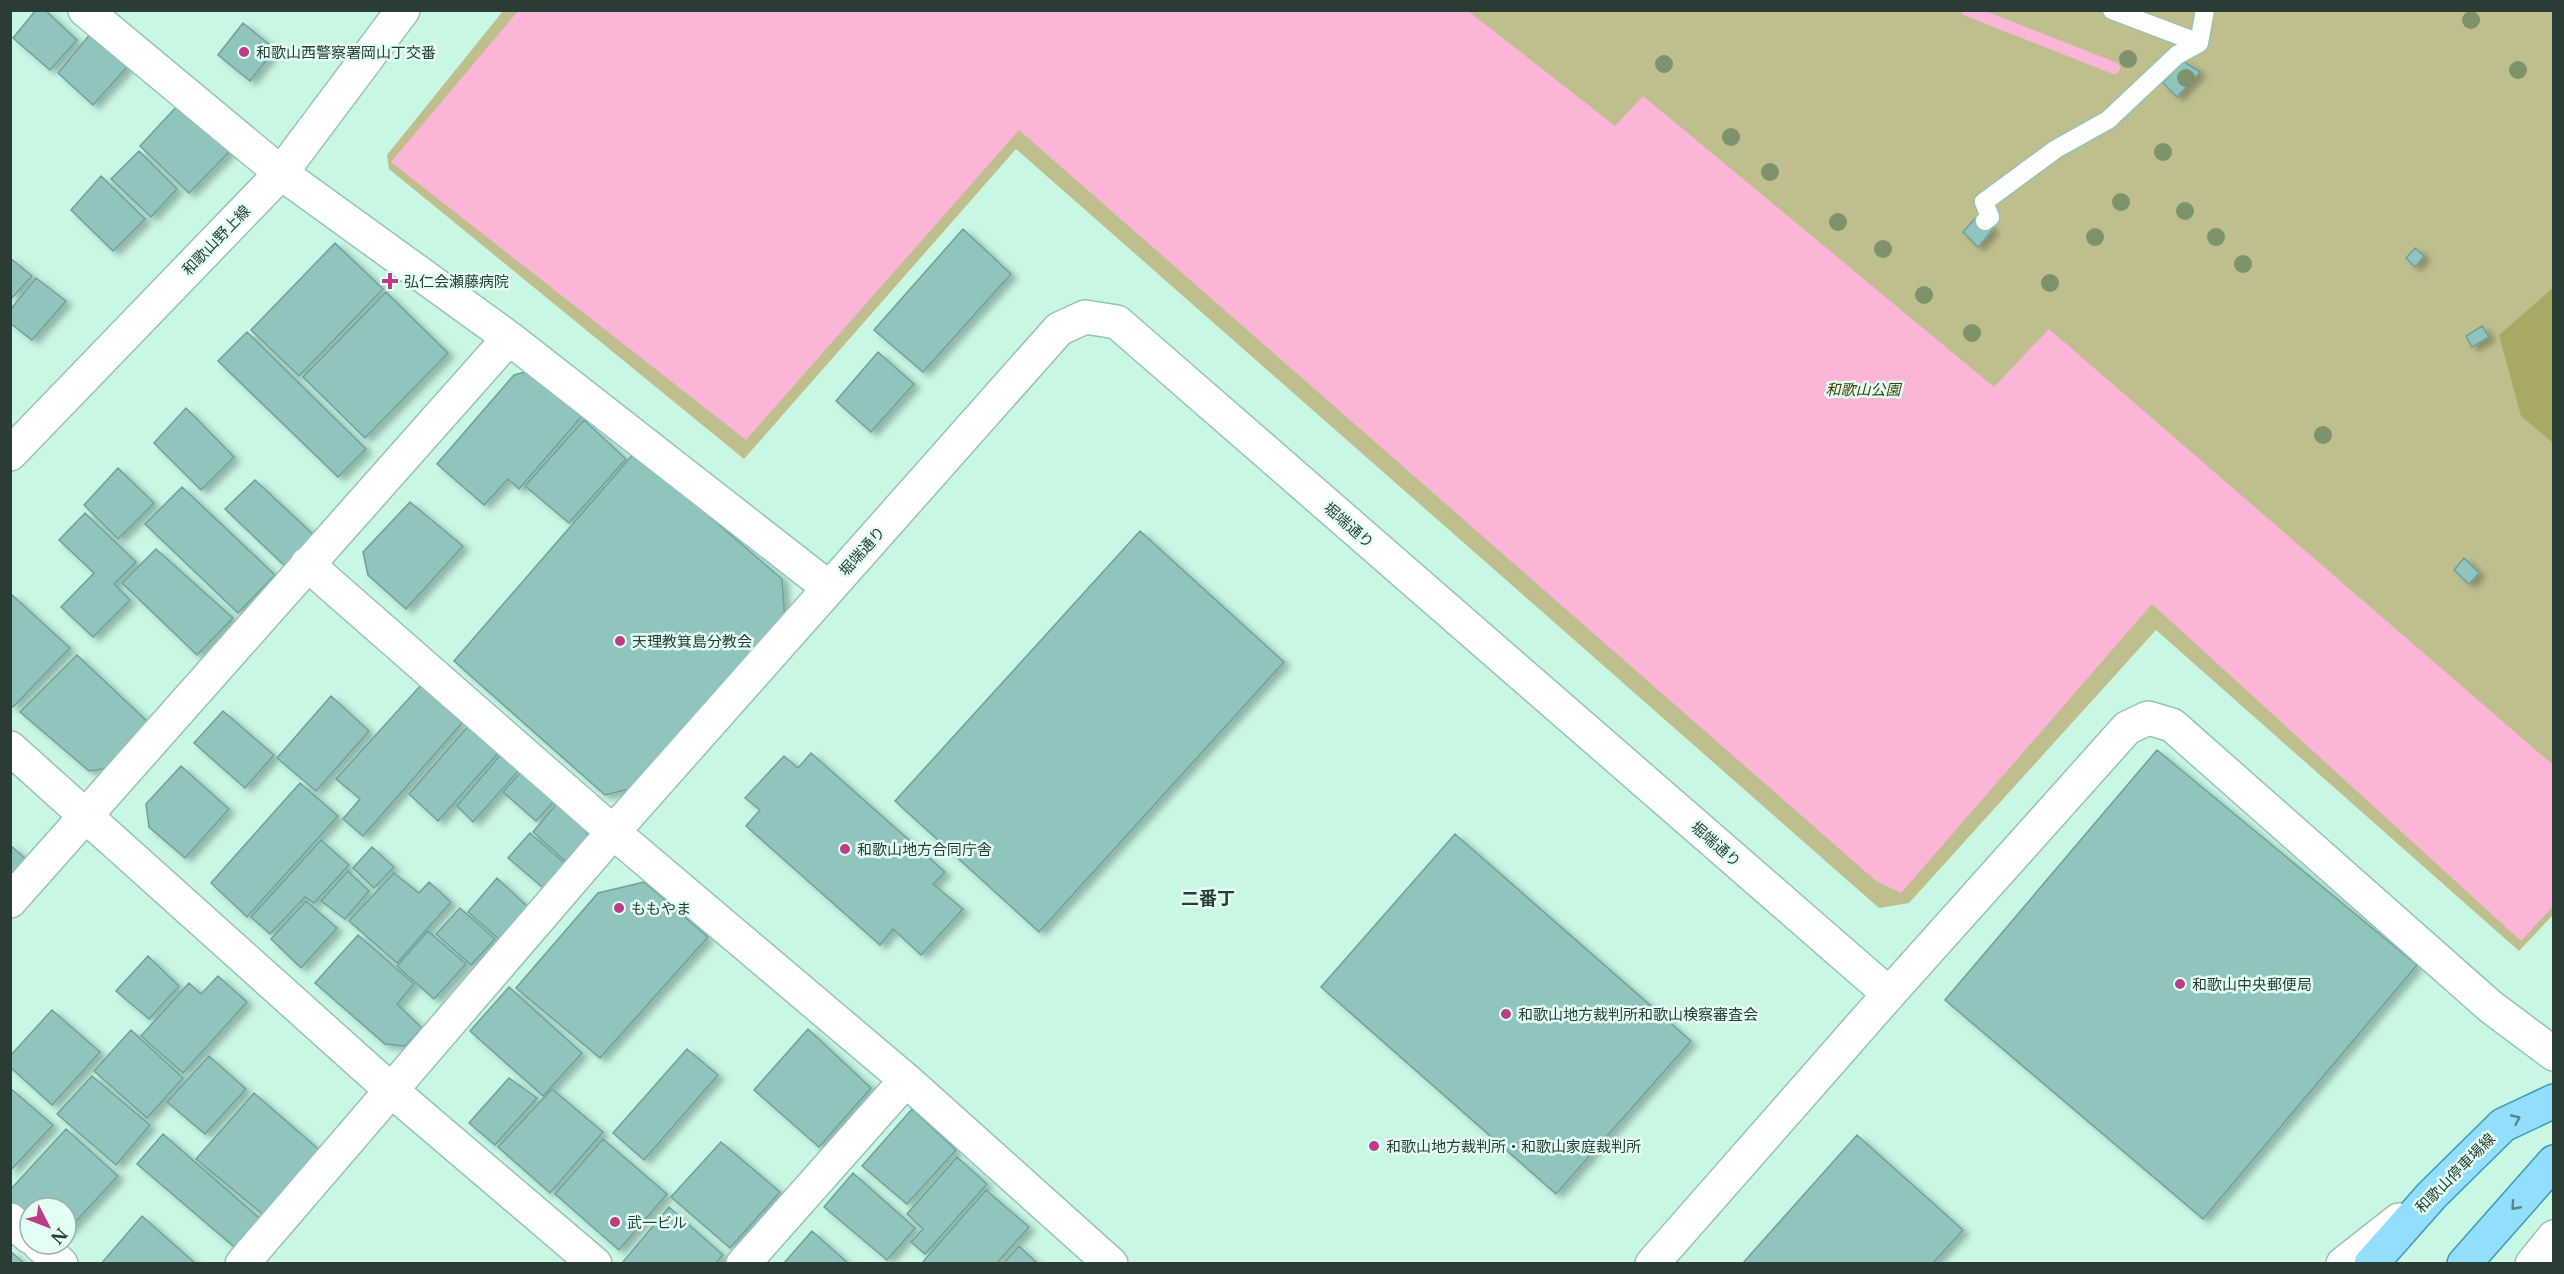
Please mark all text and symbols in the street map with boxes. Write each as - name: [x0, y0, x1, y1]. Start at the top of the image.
- place label: 和歌山西警察署岡山丁交番: [256, 43, 436, 62]
- marker: 和歌山西警察署岡山丁交番: [237, 45, 251, 59]
- street label: 和歌山野上線: [178, 201, 254, 279]
- marker: 弘仁会瀬藤病院: [381, 272, 399, 290]
- place label: 弘仁会瀬藤病院: [404, 272, 509, 291]
- park label: 和歌山公園: [1825, 380, 1902, 399]
- street label: 堀端通り: [1320, 498, 1378, 552]
- street label: 堀端通り: [835, 522, 889, 580]
- place label: 天理教箕島分教会: [632, 632, 752, 651]
- marker: 天理教箕島分教会: [613, 634, 627, 648]
- street label: 堀端通り: [1687, 817, 1745, 871]
- place label: 和歌山地方合同庁舎: [857, 840, 992, 859]
- marker: 和歌山地方合同庁舎: [838, 842, 852, 856]
- district label: 二番丁: [1181, 888, 1235, 910]
- place label: ももやま: [631, 899, 691, 918]
- marker: ももやま: [612, 901, 626, 915]
- place label: 和歌山中央郵便局: [2192, 975, 2312, 994]
- marker: 和歌山中央郵便局: [2173, 977, 2187, 991]
- place label: 和歌山地方裁判所和歌山検察審査会: [1518, 1005, 1758, 1024]
- marker: 和歌山地方裁判所和歌山検察審査会: [1499, 1007, 1513, 1021]
- one-way arrow: [2509, 1114, 2520, 1126]
- street label: 和歌山停車場線: [2411, 1129, 2499, 1217]
- place label: 和歌山地方裁判所・和歌山家庭裁判所: [1386, 1137, 1641, 1156]
- marker: 和歌山地方裁判所・和歌山家庭裁判所: [1367, 1139, 1381, 1153]
- north arrow: [18, 1196, 78, 1256]
- one-way arrow: [2511, 1199, 2522, 1210]
- place label: 武一ビル: [627, 1213, 687, 1232]
- marker: 武一ビル: [608, 1215, 622, 1229]
- text: N: [47, 1224, 72, 1248]

